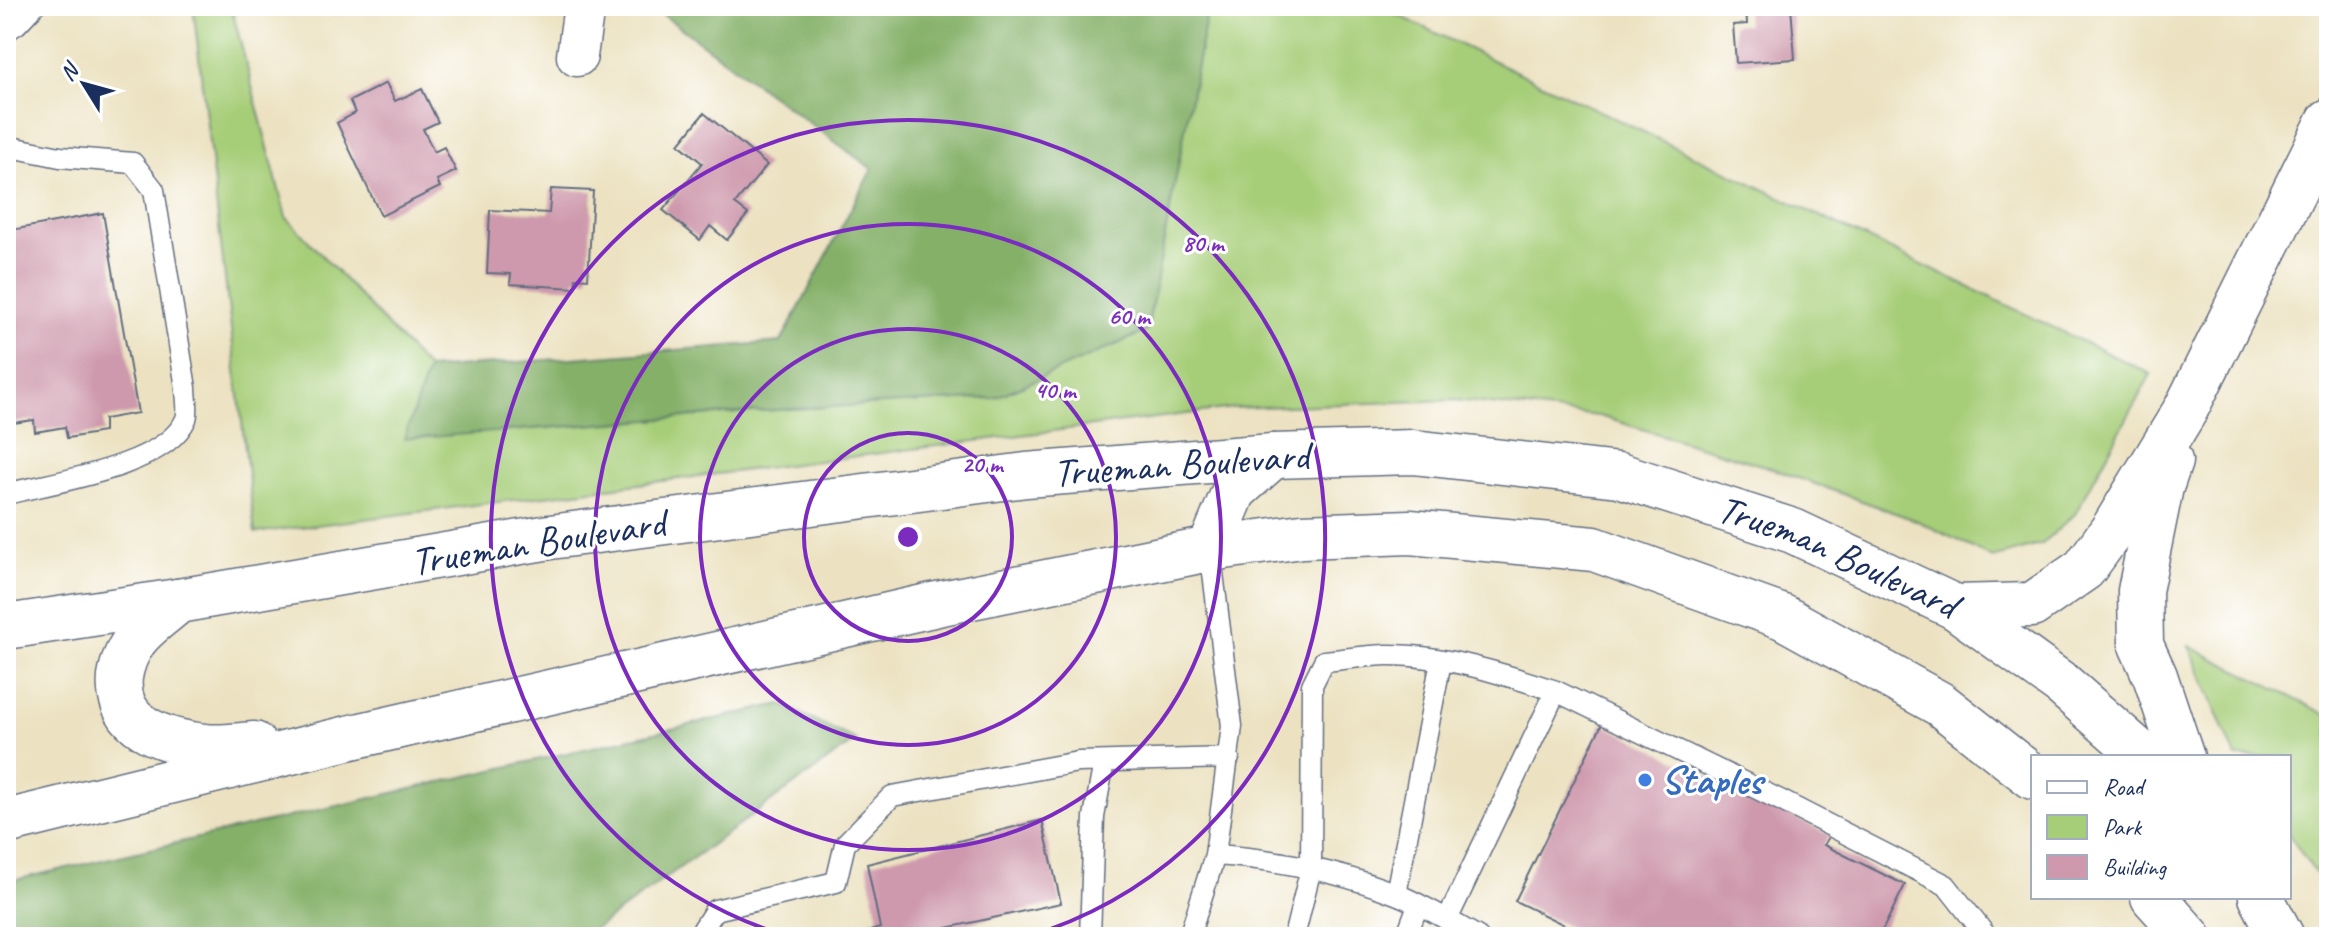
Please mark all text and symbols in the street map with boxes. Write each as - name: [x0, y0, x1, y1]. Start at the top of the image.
- north arrow: [44, 44, 124, 124]
- text: N: [54, 56, 86, 86]
- text: 80 m: [1182, 228, 1226, 258]
- text: 60 m: [1108, 301, 1152, 331]
- text: 40 m: [1034, 375, 1078, 405]
- street label: Trueman Boulevard: [1051, 430, 1317, 498]
- text: 20 m: [961, 449, 1005, 479]
- street label: Trueman Boulevard: [1712, 483, 1971, 632]
- street label: Trueman Boulevard: [408, 496, 675, 587]
- centre of rings: [894, 523, 922, 551]
- place label: Staples: [1661, 755, 1766, 805]
- legend: [2031, 755, 2291, 899]
- marker: Staples: [1636, 771, 1654, 789]
- text: Road: [2103, 772, 2147, 802]
- text: Park: [2103, 812, 2143, 842]
- text: Building: [2103, 852, 2168, 882]

